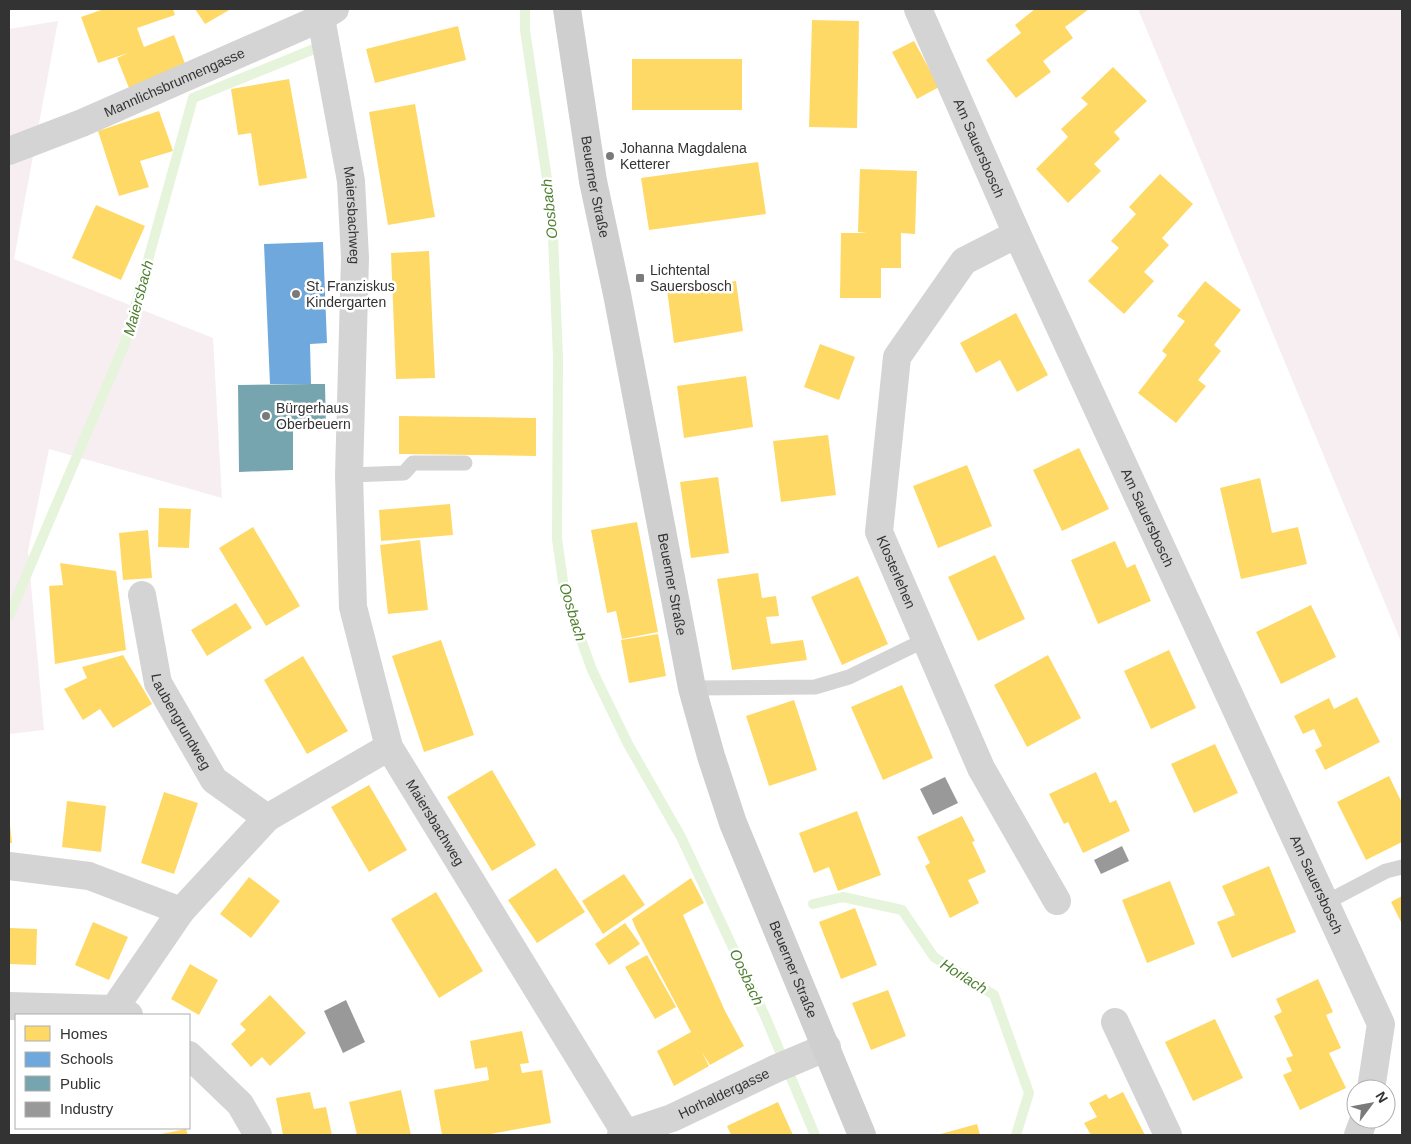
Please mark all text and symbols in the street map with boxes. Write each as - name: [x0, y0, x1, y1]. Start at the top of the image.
- street label: Mannlichsbrunnengasse: [102, 44, 247, 120]
- street label: Am Sauersbosch: [950, 96, 1008, 200]
- street label: Beuerner Straße: [578, 135, 613, 239]
- place label: Johanna Magdalena Ketterer: [620, 140, 747, 172]
- marker: Johanna Magdalena Ketterer: [604, 150, 616, 162]
- street label: Maiersbachweg: [340, 165, 363, 264]
- water label: Oosbach: [537, 178, 561, 240]
- water label: Maiersbach: [120, 258, 156, 338]
- place label: Lichtental Sauersbosch: [650, 262, 732, 294]
- marker: Lichtental Sauersbosch: [634, 272, 646, 284]
- place label: St. Franziskus Kindergarten: [306, 278, 395, 310]
- marker: St. Franziskus Kindergarten: [290, 288, 302, 300]
- place label: Bürgerhaus Oberbeuern: [276, 400, 351, 432]
- marker: Bürgerhaus Oberbeuern: [260, 410, 272, 422]
- street label: Am Sauersbosch: [1118, 466, 1177, 569]
- street label: Beuerner Straße: [655, 532, 690, 637]
- street label: Klosterlehen: [873, 533, 919, 611]
- water label: Oosbach: [556, 581, 590, 643]
- street label: Laubengrundweg: [148, 672, 214, 773]
- street label: Maiersbachweg: [403, 776, 468, 868]
- street label: Am Sauersbosch: [1287, 833, 1346, 936]
- street label: Beuerner Straße: [766, 918, 821, 1020]
- water label: Oosbach: [727, 946, 767, 1008]
- water label: Horlach: [938, 955, 990, 997]
- legend: [15, 1014, 190, 1129]
- text: Homes: [60, 1025, 108, 1042]
- text: Schools: [60, 1050, 113, 1067]
- street label: Horhaldergasse: [676, 1065, 772, 1122]
- text: Public: [60, 1075, 101, 1092]
- north arrow: [1346, 1079, 1396, 1129]
- text: N: [1373, 1089, 1391, 1106]
- text: Industry: [60, 1100, 114, 1117]

